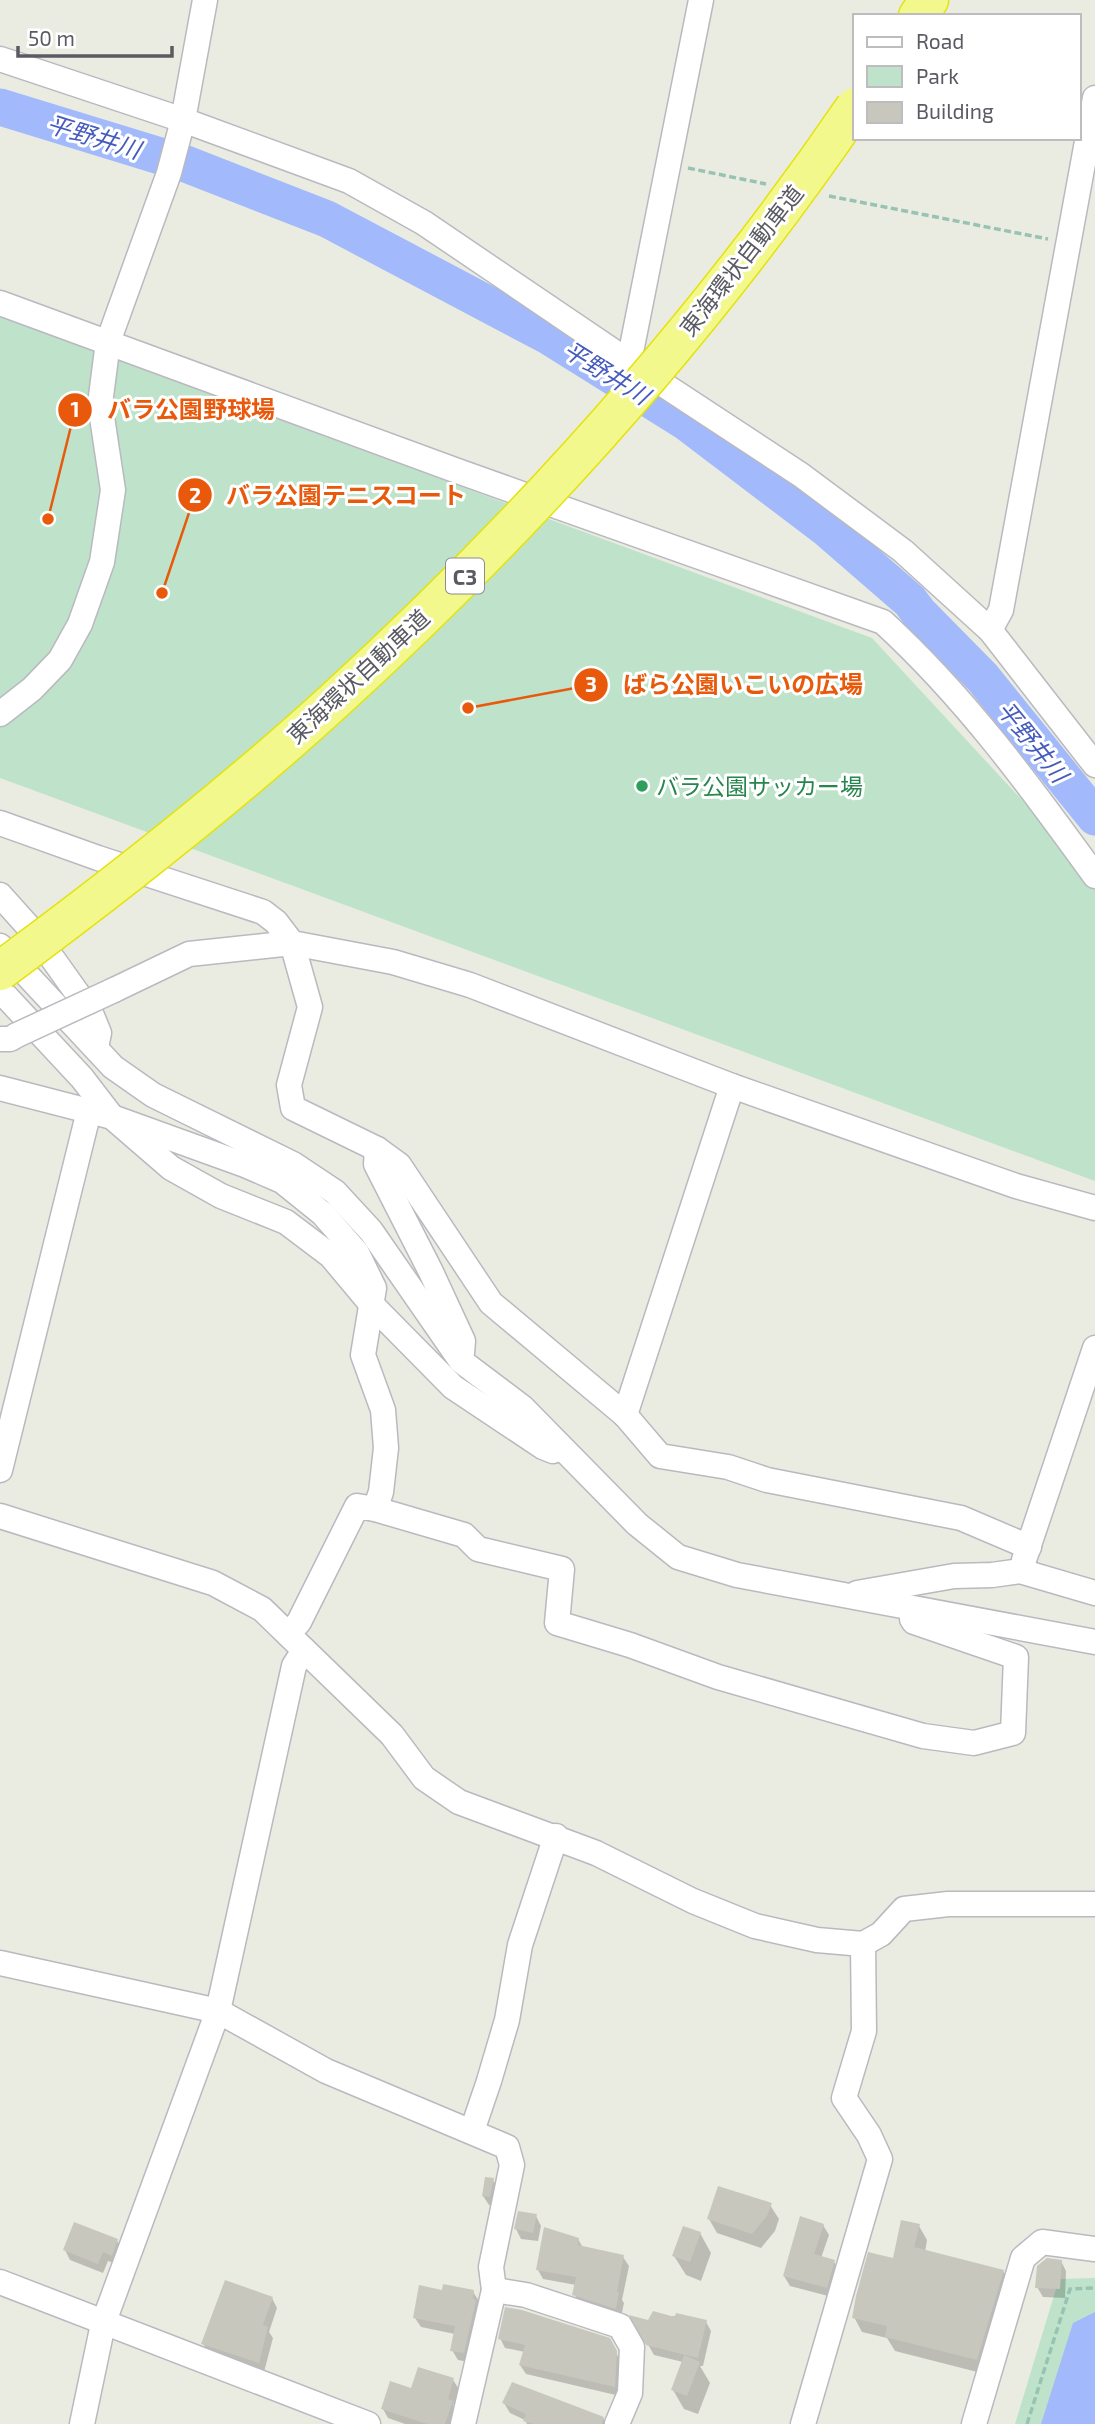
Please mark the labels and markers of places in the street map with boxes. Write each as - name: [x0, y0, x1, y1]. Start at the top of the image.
- callout: バラ公園野球場: [58, 387, 289, 432]
- callout: バラ公園テニスコート: [177, 473, 480, 518]
- callout: ばら公園いこいの広場: [574, 662, 877, 707]
- place label: バラ公園サッカー場: [656, 772, 863, 800]
- marker: バラ公園サッカー場: [634, 778, 650, 794]

